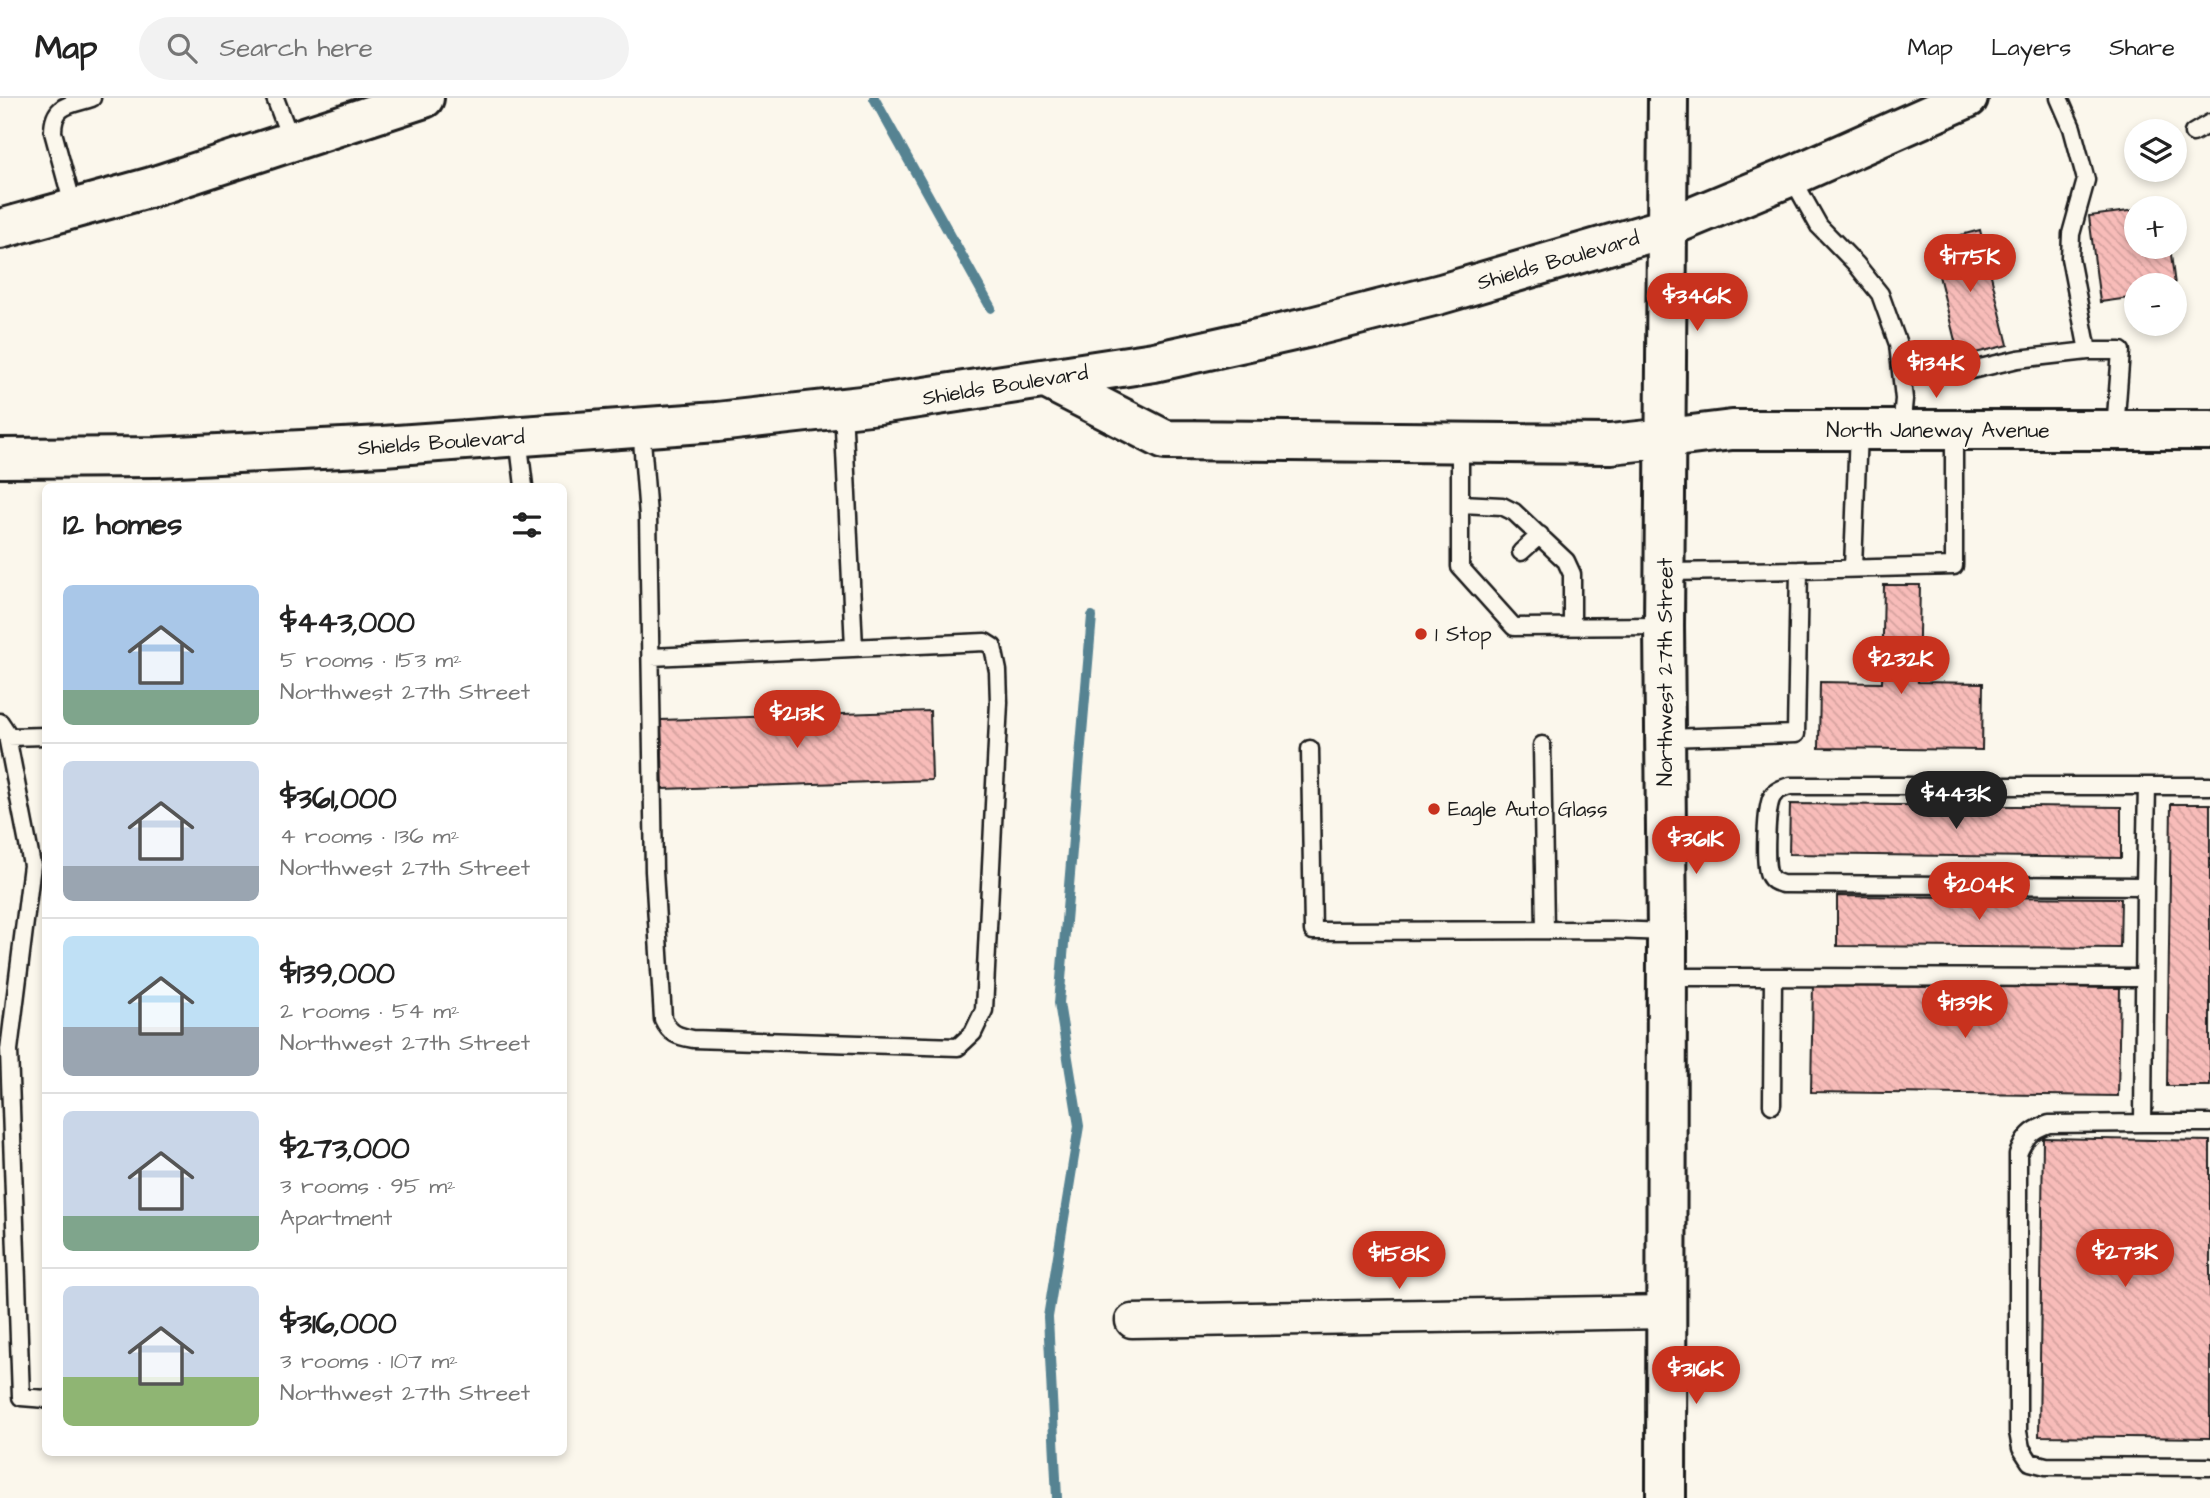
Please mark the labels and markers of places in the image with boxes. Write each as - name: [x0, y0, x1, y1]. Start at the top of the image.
- pin: $175K: [1921, 234, 2019, 294]
- pin: $346K: [1648, 274, 1746, 333]
- pin: $134K: [1887, 341, 1985, 400]
- place label: 1 Stop: [1435, 620, 1492, 650]
- marker: 1 Stop: [1413, 626, 1429, 642]
- pin: $232K: [1852, 636, 1950, 696]
- pin: $213K: [748, 690, 846, 750]
- pin: $443K: [1907, 772, 2005, 831]
- place label: Eagle Auto Glass: [1448, 795, 1607, 826]
- marker: Eagle Auto Glass: [1426, 801, 1442, 817]
- pin: $361K: [1647, 816, 1745, 876]
- pin: $204K: [1930, 862, 2028, 922]
- pin: $139K: [1916, 981, 2014, 1040]
- pin: $273K: [2076, 1230, 2174, 1289]
- pin: $158K: [1350, 1232, 1448, 1291]
- pin: $316K: [1647, 1346, 1745, 1406]

